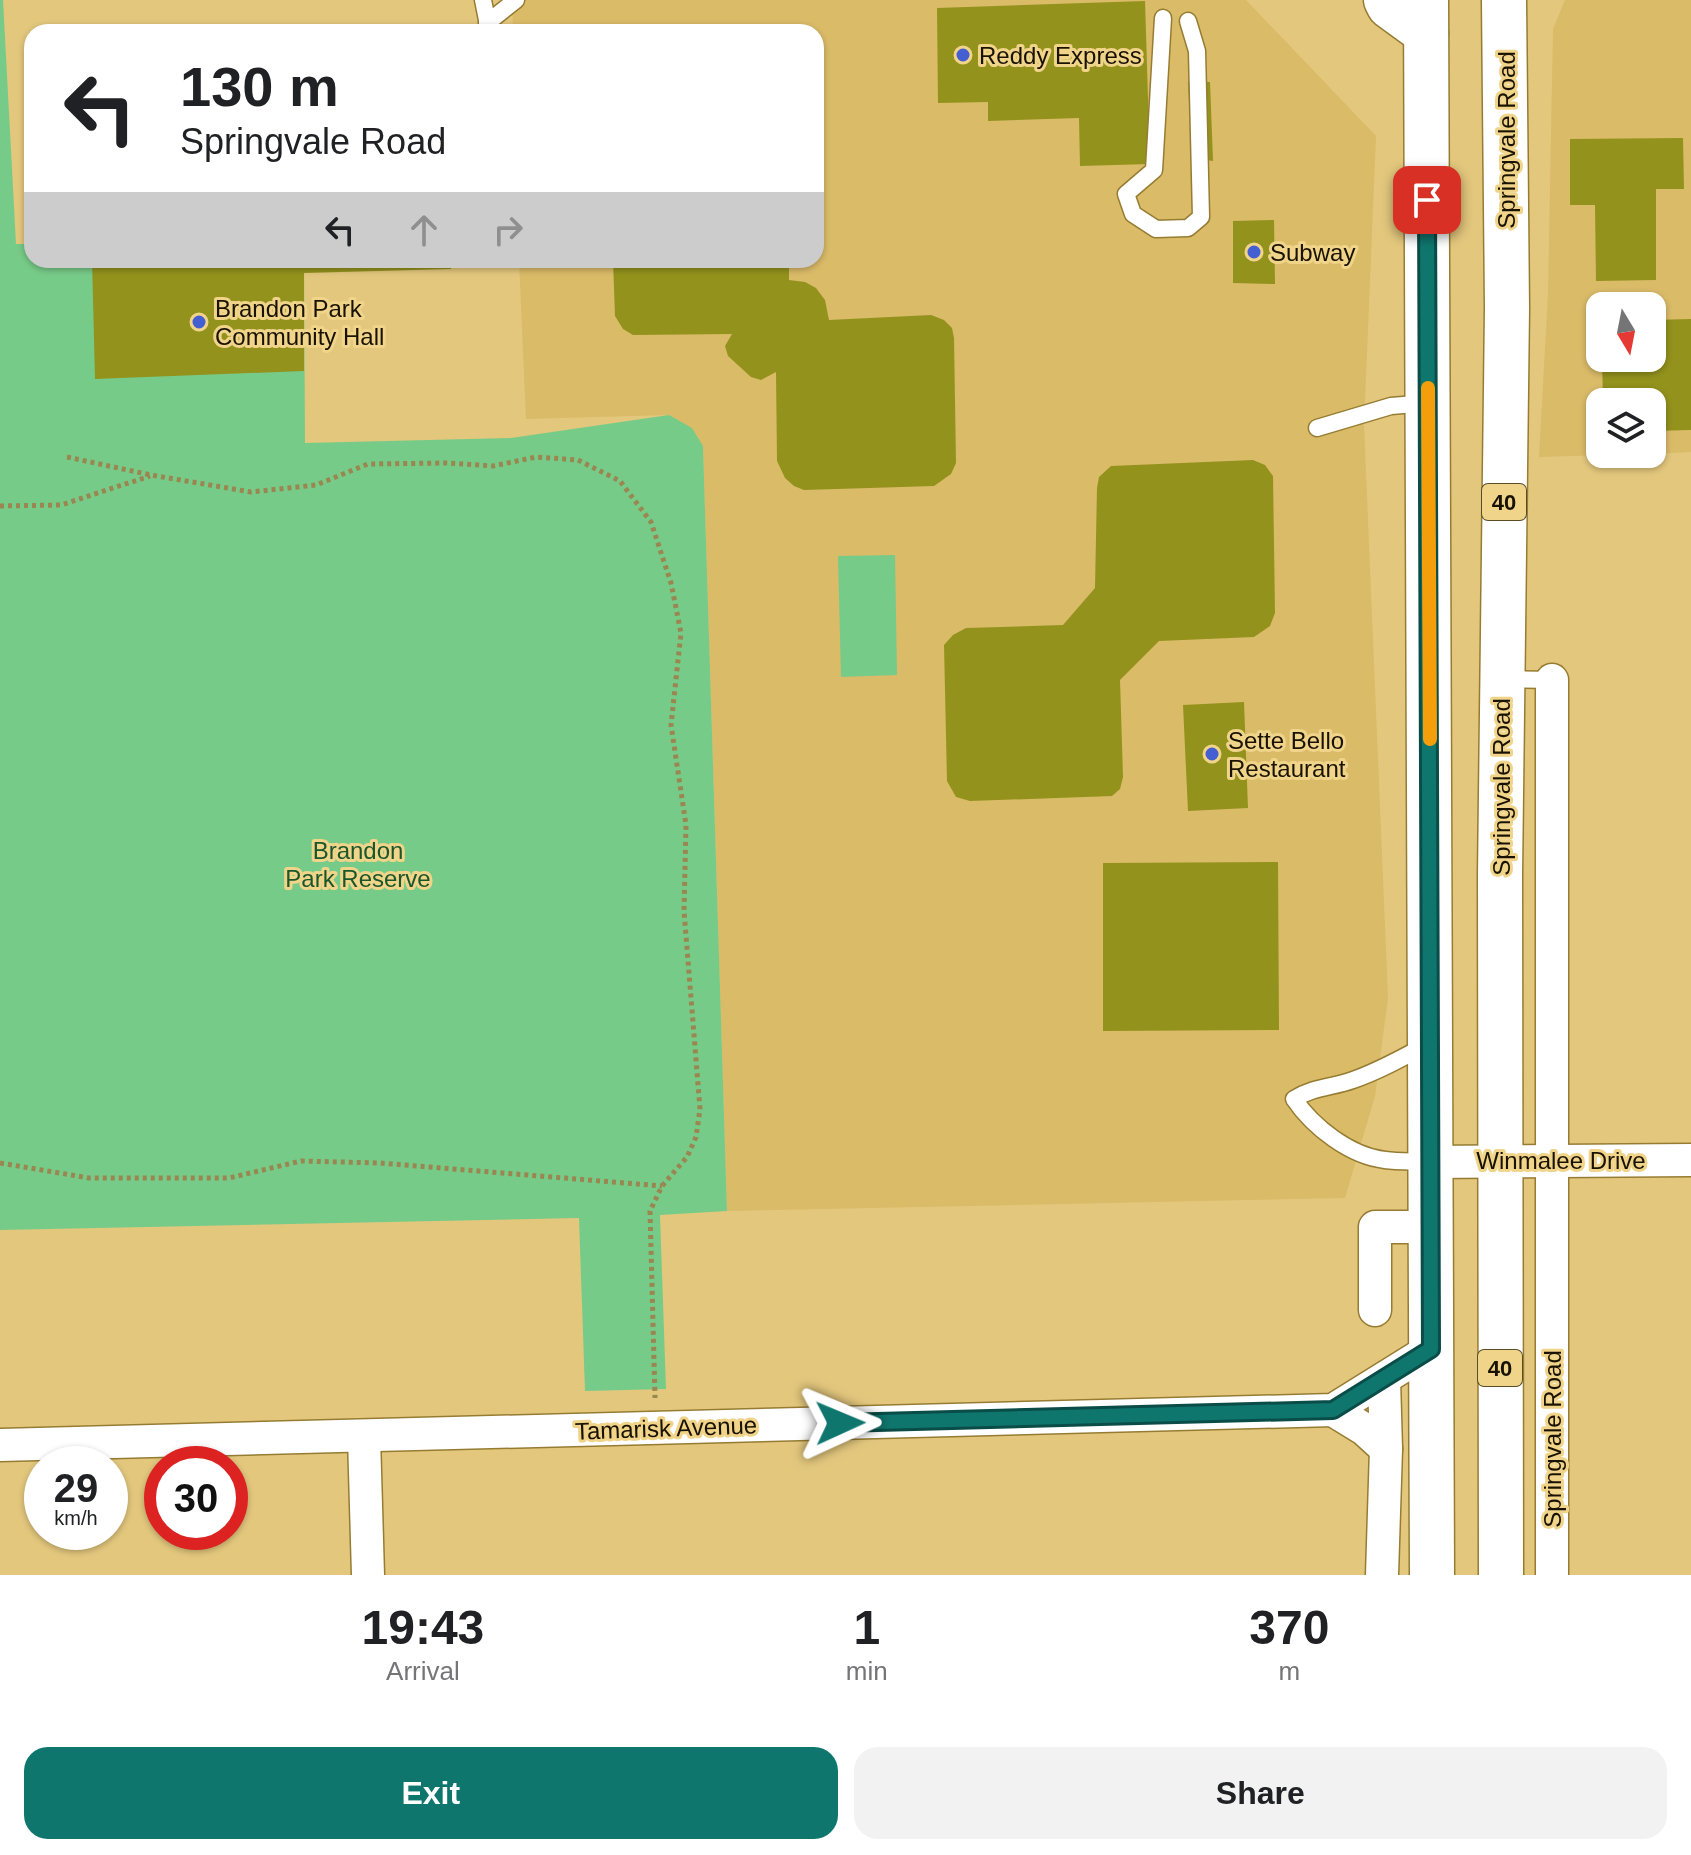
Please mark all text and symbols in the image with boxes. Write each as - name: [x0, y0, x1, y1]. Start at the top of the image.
- place label: Reddy Express: [979, 42, 1142, 69]
- marker: Reddy Express: [954, 46, 972, 64]
- street label: Springvale Road: [1493, 51, 1520, 229]
- text: 130 m: [180, 55, 339, 118]
- icon: left: [48, 56, 152, 160]
- text: Springvale Road: [180, 121, 446, 162]
- pin: [1393, 166, 1461, 234]
- icon: arrive: [1405, 178, 1449, 222]
- icon: left: [318, 208, 362, 252]
- icon: ahead: [402, 208, 446, 252]
- icon: right: [486, 208, 530, 252]
- place label: Subway: [1270, 239, 1355, 266]
- marker: Subway: [1245, 243, 1263, 261]
- north arrow: [1586, 292, 1666, 372]
- map controls: [1586, 292, 1666, 468]
- place label: Brandon Park Community Hall: [215, 295, 384, 350]
- marker: Brandon Park Community Hall: [190, 313, 208, 331]
- button: layers: [1586, 388, 1666, 468]
- road number: 40: [1482, 484, 1526, 520]
- street label: Springvale Road: [1488, 698, 1515, 876]
- place label: Sette Bello Restaurant: [1228, 727, 1346, 782]
- marker: Sette Bello Restaurant: [1203, 745, 1221, 763]
- park label: Brandon Park Reserve: [285, 837, 431, 892]
- street label: Winmalee Drive: [1476, 1147, 1646, 1174]
- road number: 40: [1478, 1350, 1522, 1386]
- street label: Springvale Road: [1539, 1350, 1566, 1528]
- position arrow: [798, 1381, 882, 1465]
- street label: Tamarisk Avenue: [574, 1411, 758, 1445]
- speed limit sign: 30: [144, 1446, 248, 1550]
- text: 29: [54, 1466, 98, 1510]
- text: km/h: [54, 1507, 98, 1529]
- text: 19:43: [362, 1601, 484, 1654]
- text: 1: [853, 1601, 880, 1654]
- text: 370: [1249, 1601, 1329, 1654]
- text: Arrival: [386, 1656, 460, 1686]
- text: min: [846, 1656, 888, 1686]
- text: m: [1279, 1656, 1300, 1686]
- button: Exit: [24, 1747, 838, 1839]
- button: Share: [854, 1747, 1667, 1839]

